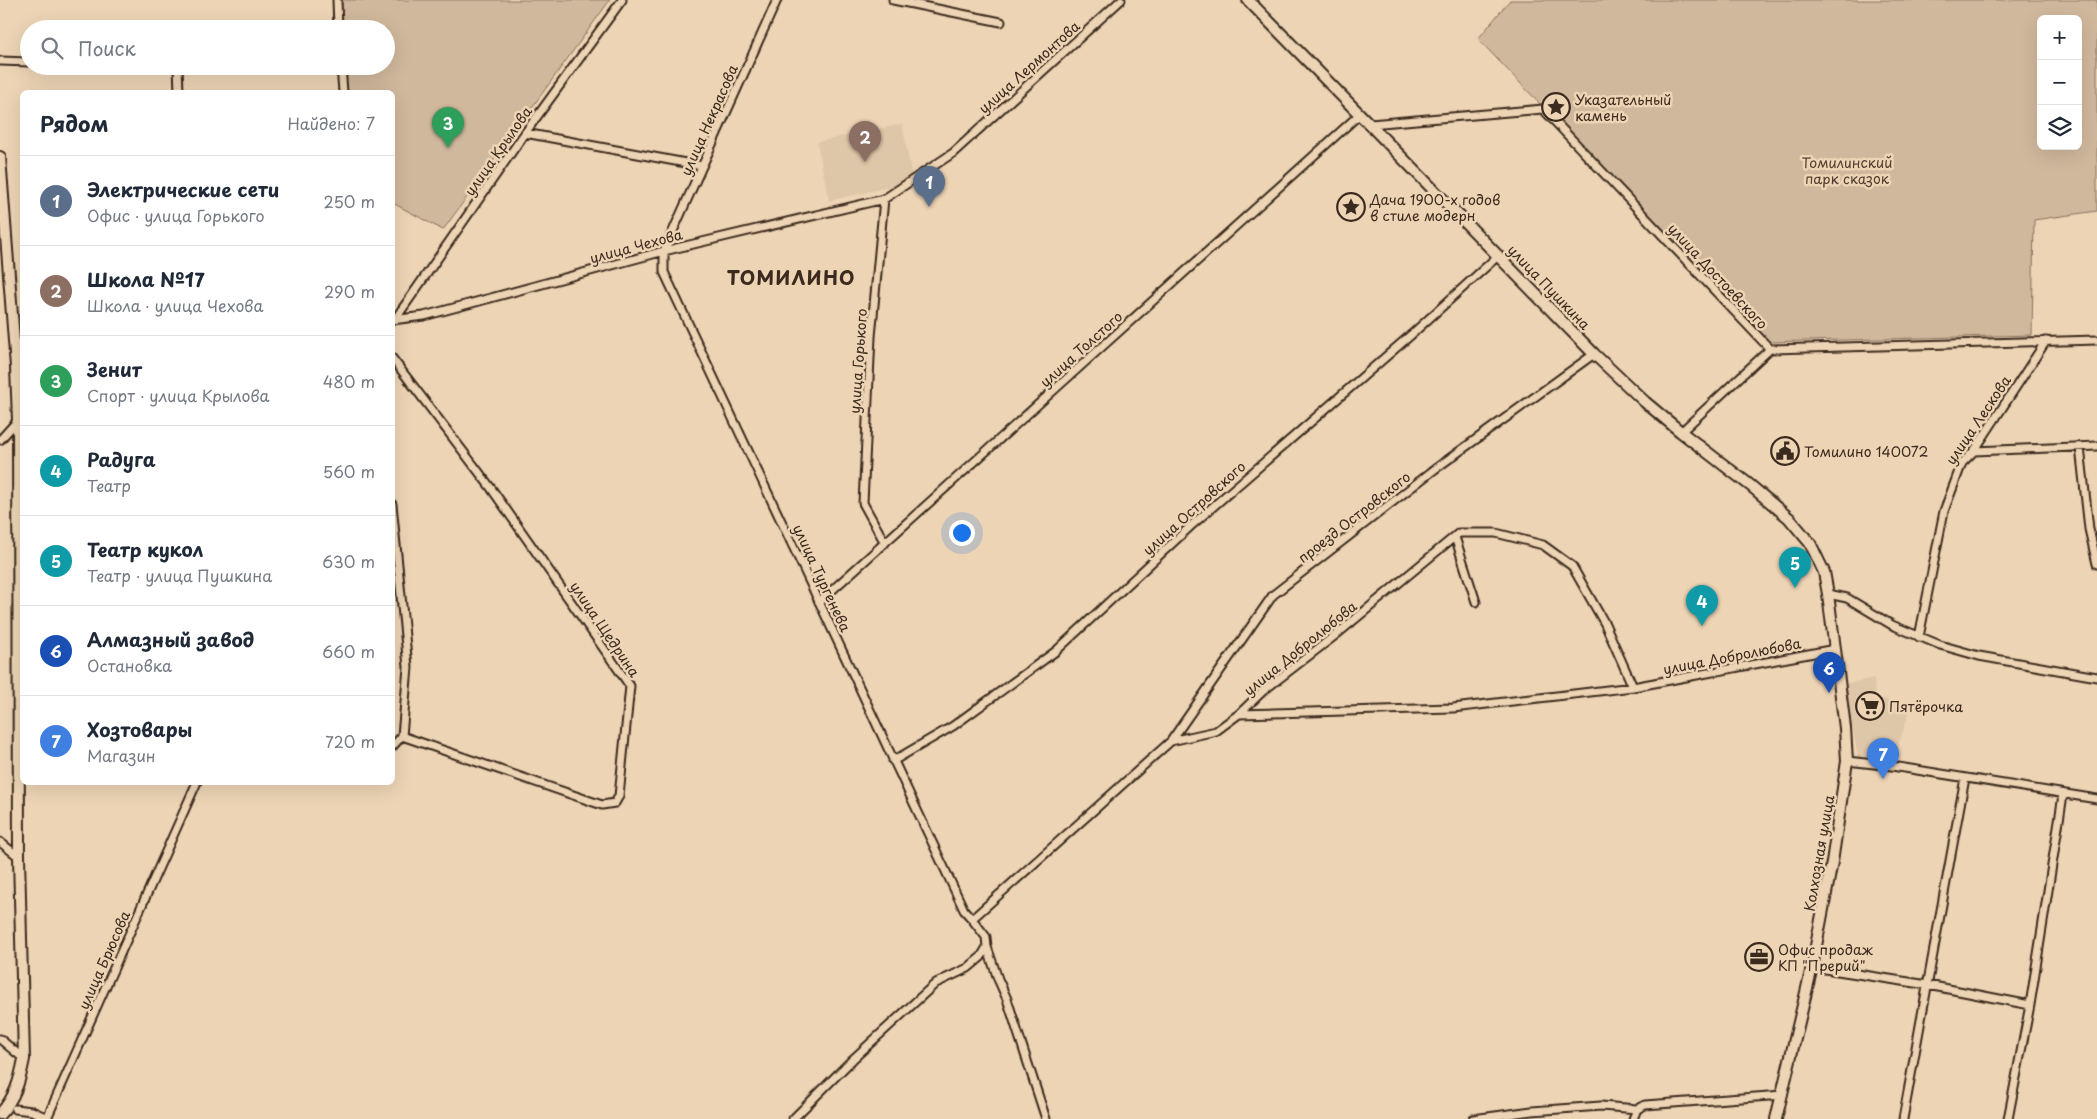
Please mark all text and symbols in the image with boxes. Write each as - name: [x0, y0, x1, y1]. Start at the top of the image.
- street label: улица Лермонтова: [974, 15, 1085, 118]
- map controls: [2037, 15, 2082, 150]
- button: +: [2037, 15, 2082, 60]
- search box: [20, 20, 395, 75]
- icon: search: [38, 34, 66, 62]
- text: Поиск: [78, 34, 136, 62]
- button: −: [2037, 60, 2082, 105]
- street label: улица Некрасова: [675, 61, 743, 179]
- place label: Указательный камень: [1575, 89, 1672, 126]
- place icon: Указательный камень: [1541, 92, 1571, 122]
- street label: улица Крылова: [459, 102, 537, 200]
- button: layers: [2037, 105, 2082, 150]
- text: Рядом: [40, 107, 108, 139]
- pin: 3: [432, 107, 464, 148]
- text: Найдено: 7: [288, 111, 375, 135]
- pin: 2: [849, 121, 881, 162]
- park label: Томилинский парк сказок: [1802, 152, 1892, 189]
- pin: 1: [913, 166, 945, 207]
- text: Электрические сети: [87, 175, 279, 203]
- text: 1: [52, 189, 60, 213]
- text: 250 m: [324, 189, 375, 213]
- place label: Дача 1900-х годов в стиле модерн: [1369, 189, 1500, 226]
- place icon: Дача 1900-х годов в стиле модерн: [1336, 192, 1366, 222]
- text: Офис · улица Горького: [87, 203, 265, 227]
- street label: улица Достоевского: [1663, 218, 1773, 334]
- street label: улица Чехова: [587, 223, 685, 268]
- street label: улица Пушкина: [1503, 240, 1595, 334]
- district label: ТОМИЛИНО: [727, 263, 855, 291]
- text: Школа №17: [87, 265, 204, 293]
- text: 2: [50, 279, 62, 303]
- text: 290 m: [324, 279, 375, 303]
- text: Школа · улица Чехова: [87, 293, 264, 317]
- street label: улица Толстого: [1035, 306, 1127, 392]
- street label: улица Горького: [844, 308, 872, 414]
- text: Зенит: [87, 355, 142, 383]
- text: 3: [51, 369, 61, 393]
- text: 480 m: [323, 369, 375, 393]
- street label: улица Лескова: [1940, 371, 2016, 469]
- text: Спорт · улица Крылова: [87, 383, 270, 407]
- public building icon: Томилино 140072: [1770, 436, 1800, 466]
- place label: Томилино 140072: [1804, 441, 1929, 462]
- text: Радуга: [87, 445, 156, 473]
- street label: улица Островского: [1138, 456, 1250, 560]
- text: 4: [51, 459, 61, 483]
- text: 560 m: [323, 459, 375, 483]
- street label: проезд Островского: [1293, 466, 1415, 568]
- text: Театр: [87, 473, 131, 497]
- your location: [949, 520, 975, 546]
- street label: улица Тургенева: [788, 521, 856, 636]
- text: Театр кукол: [87, 535, 203, 563]
- pin: 5: [1779, 547, 1811, 588]
- text: 5: [51, 549, 61, 573]
- text: 630 m: [322, 549, 375, 573]
- text: Театр · улица Пушкина: [87, 563, 272, 587]
- street label: улица Щедрина: [565, 577, 645, 681]
- pin: 4: [1686, 585, 1718, 626]
- street label: улица Добролюбова: [1239, 596, 1361, 700]
- text: Алмазный завод: [87, 625, 254, 653]
- street label: улица Добролюбова: [1661, 632, 1803, 680]
- text: 6: [50, 639, 62, 663]
- text: 660 m: [322, 639, 375, 663]
- pin: 6: [1813, 652, 1845, 693]
- text: Остановка: [87, 653, 172, 677]
- supermarket icon: Пятёрочка: [1855, 691, 1885, 721]
- place label: Пятёрочка: [1889, 696, 1963, 717]
- text: Хозтовары: [87, 715, 192, 743]
- text: 7: [51, 729, 61, 753]
- text: 720 m: [325, 729, 375, 753]
- pin: 7: [1867, 738, 1899, 779]
- text: Магазин: [87, 743, 156, 767]
- street label: Колхозная улица: [1798, 793, 1840, 913]
- street label: улица Брюсова: [73, 907, 135, 1013]
- place label: Офис продаж КП "Прерий": [1778, 939, 1874, 976]
- office icon: Офис продаж КП "Прерий": [1744, 942, 1774, 972]

